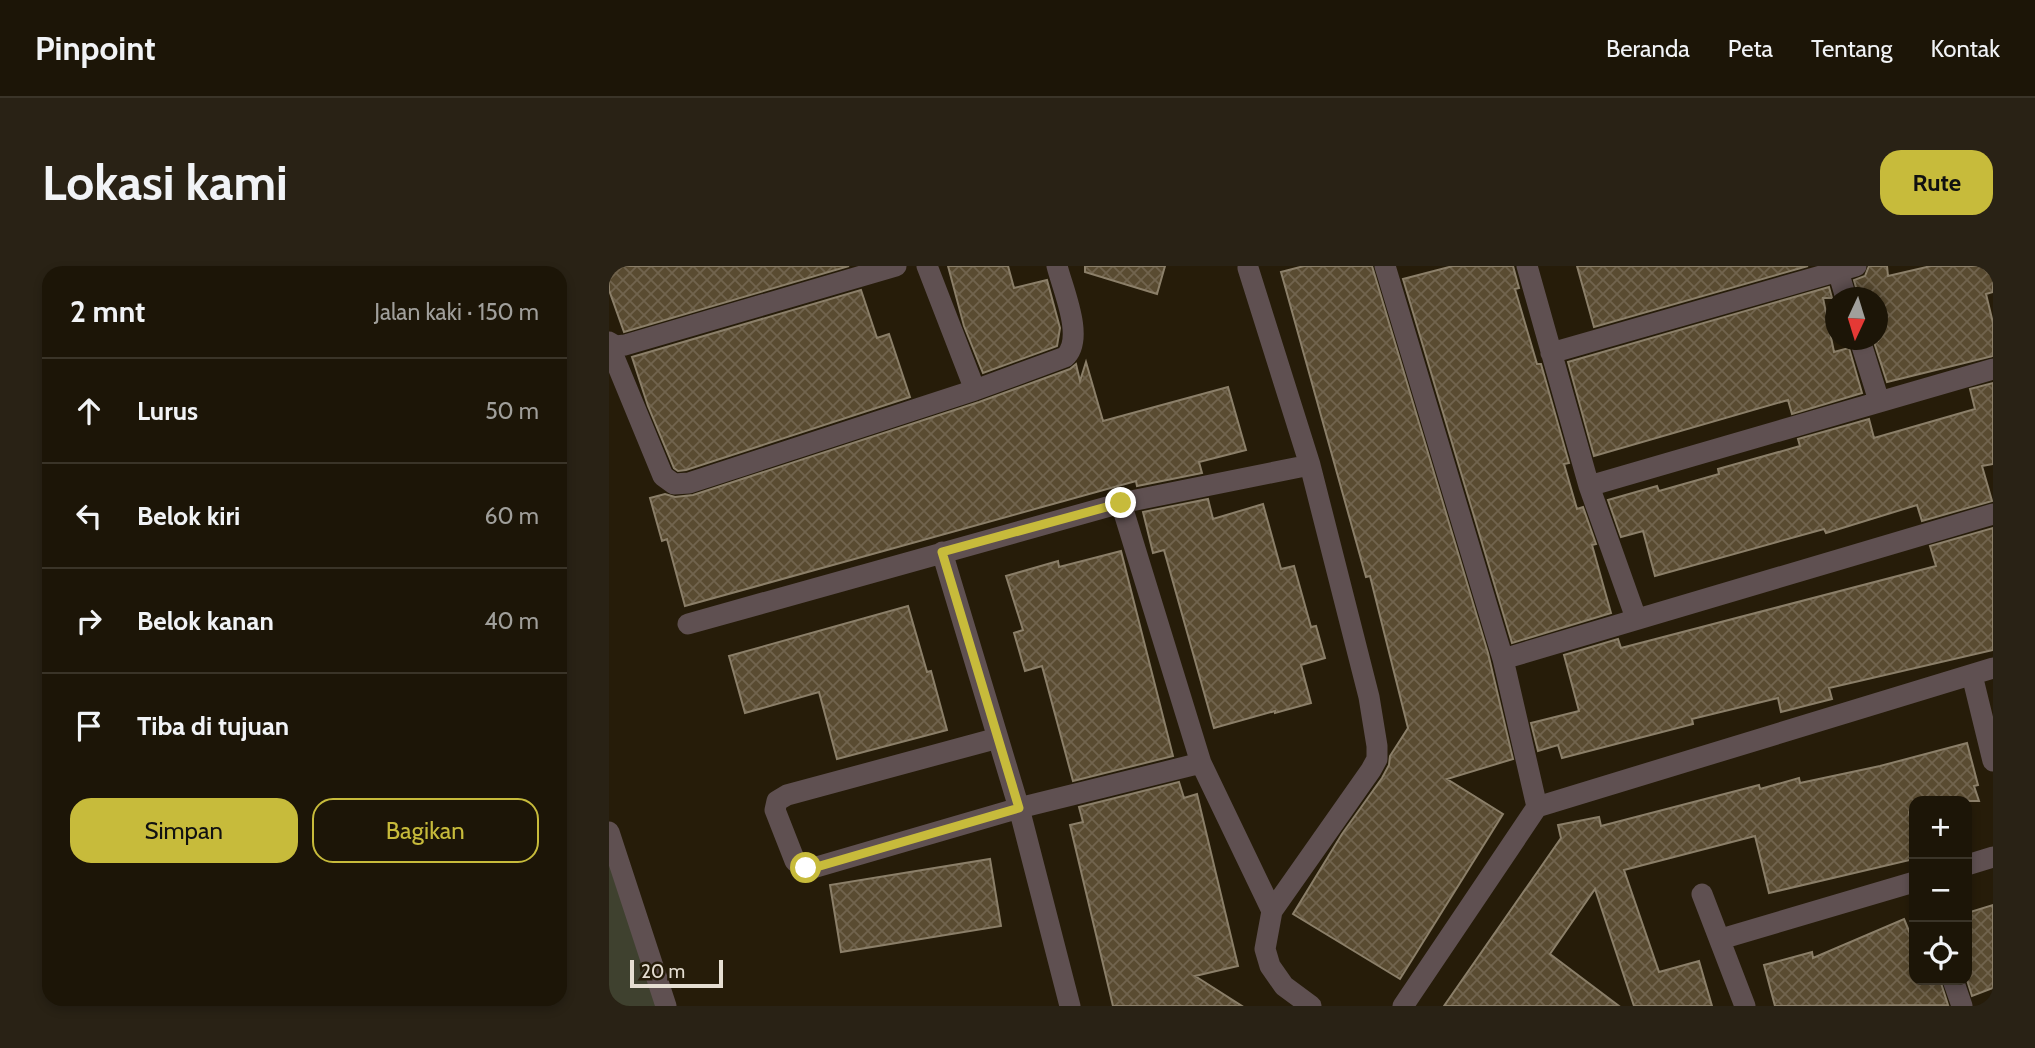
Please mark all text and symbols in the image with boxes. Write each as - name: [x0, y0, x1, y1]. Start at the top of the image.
- text: Pinpoint: [35, 28, 156, 68]
- text: Beranda: [1606, 34, 1690, 63]
- text: Peta: [1728, 34, 1773, 63]
- text: Tentang: [1811, 34, 1892, 63]
- text: Kontak: [1930, 34, 2000, 63]
- button: Rute: [1880, 150, 1993, 215]
- text: Lokasi kami: [42, 153, 288, 212]
- north arrow: [1825, 287, 1888, 350]
- text: 2 mnt: [70, 293, 145, 330]
- text: Jalan kaki · 150 m: [374, 298, 539, 326]
- icon: ahead: [70, 392, 108, 430]
- text: Lurus: [137, 395, 198, 427]
- text: 50 m: [485, 397, 539, 425]
- route end: [1105, 487, 1136, 518]
- icon: left: [70, 497, 108, 535]
- text: Belok kiri: [137, 500, 240, 532]
- text: 60 m: [485, 502, 539, 530]
- icon: right: [70, 602, 108, 640]
- text: Belok kanan: [137, 605, 274, 637]
- text: 40 m: [484, 607, 539, 635]
- icon: arrive: [70, 707, 108, 745]
- text: Tiba di tujuan: [137, 710, 289, 742]
- map controls: [1909, 796, 1972, 985]
- button: +: [1909, 796, 1972, 859]
- button: Simpan: [70, 798, 298, 863]
- button: Bagikan: [312, 798, 539, 863]
- route start: [790, 852, 821, 883]
- button: −: [1909, 859, 1972, 922]
- button: locate: [1909, 922, 1972, 985]
- scale bar: [630, 957, 723, 989]
- text: 20 m: [641, 960, 685, 983]

